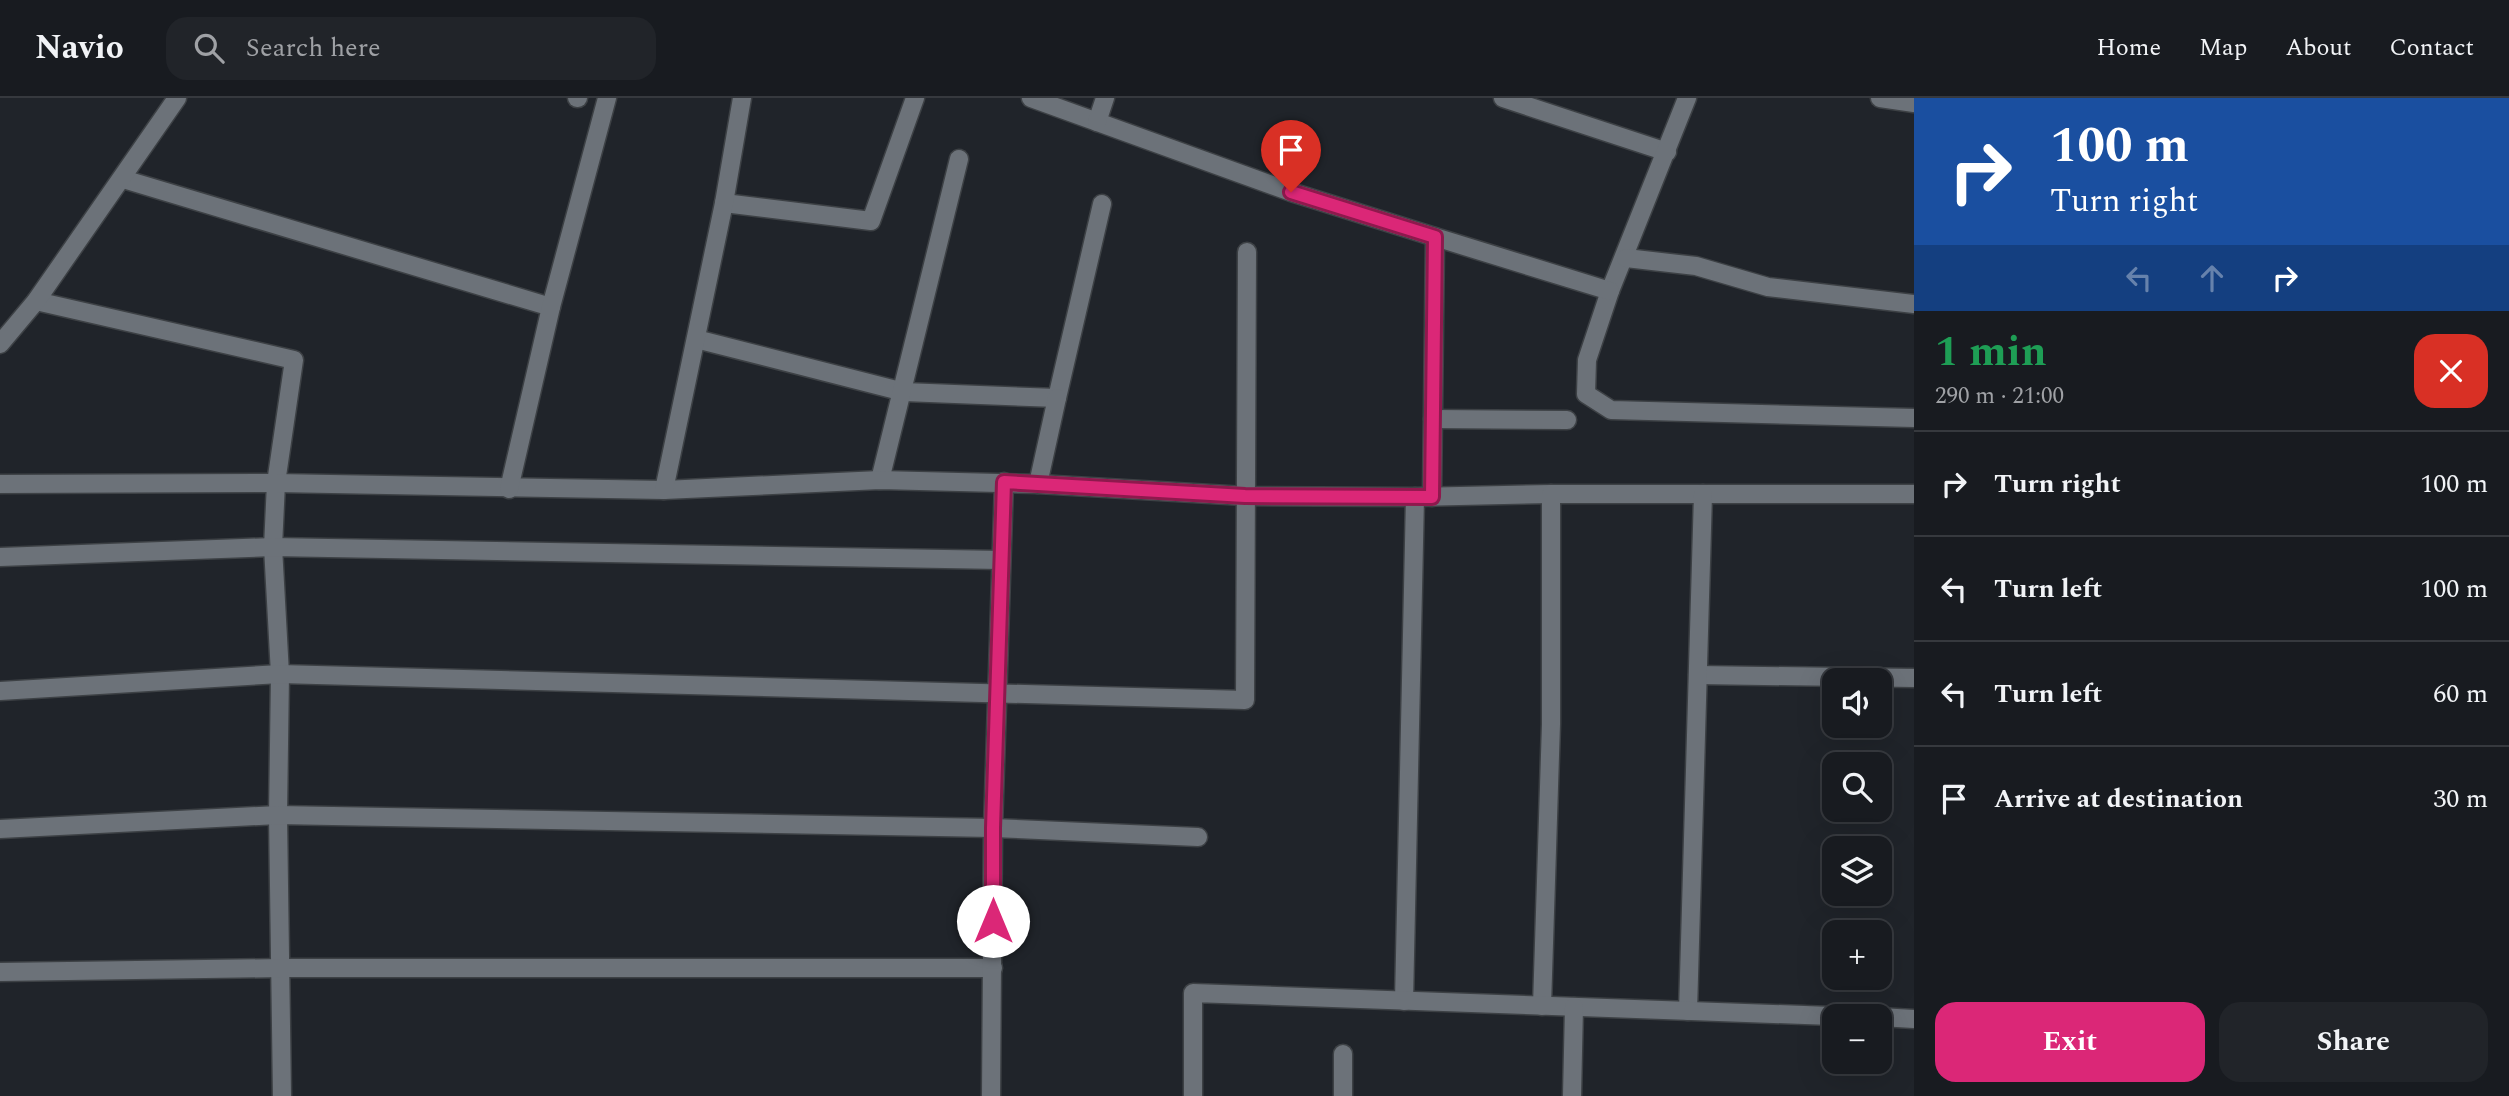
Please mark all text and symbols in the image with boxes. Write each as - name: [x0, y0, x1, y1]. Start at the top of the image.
- search box: [166, 17, 656, 80]
- text: Navio: [35, 23, 124, 73]
- text: Search here: [246, 28, 381, 68]
- icon: search: [190, 29, 228, 67]
- text: Home: [2096, 30, 2161, 66]
- text: Map: [2199, 30, 2247, 66]
- text: About: [2285, 30, 2351, 66]
- text: Contact: [2389, 30, 2474, 66]
- text: 100 m: [2050, 109, 2189, 184]
- pin: [1261, 120, 1321, 192]
- icon: right: [1935, 126, 2026, 217]
- icon: arrive: [1272, 131, 1310, 169]
- text: Turn right: [2050, 177, 2198, 226]
- icon: left: [2120, 259, 2158, 297]
- icon: ahead: [2193, 259, 2231, 297]
- icon: right: [2266, 259, 2304, 297]
- text: 1 min: [1935, 321, 2047, 384]
- button: close: [2414, 334, 2488, 408]
- text: 290 m · 21:00: [1935, 379, 2064, 414]
- text: Turn right: [1994, 464, 2121, 504]
- text: 100 m: [2420, 464, 2488, 504]
- icon: right: [1935, 465, 1973, 503]
- text: Turn left: [1994, 569, 2102, 609]
- text: 100 m: [2420, 569, 2488, 609]
- icon: left: [1935, 570, 1973, 608]
- map controls: [1822, 668, 1892, 1074]
- button: sound: [1822, 668, 1892, 738]
- text: Turn left: [1994, 674, 2102, 714]
- text: 60 m: [2433, 674, 2488, 714]
- icon: left: [1935, 675, 1973, 713]
- button: search: [1822, 752, 1892, 822]
- text: Arrive at destination: [1994, 779, 2243, 819]
- text: 30 m: [2433, 779, 2488, 819]
- icon: arrive: [1935, 780, 1973, 818]
- button: layers: [1822, 836, 1892, 906]
- position arrow: [956, 884, 1030, 958]
- button: +: [1822, 920, 1892, 990]
- button: Exit: [1935, 1002, 2205, 1082]
- button: Share: [2219, 1002, 2488, 1082]
- button: −: [1822, 1004, 1892, 1074]

